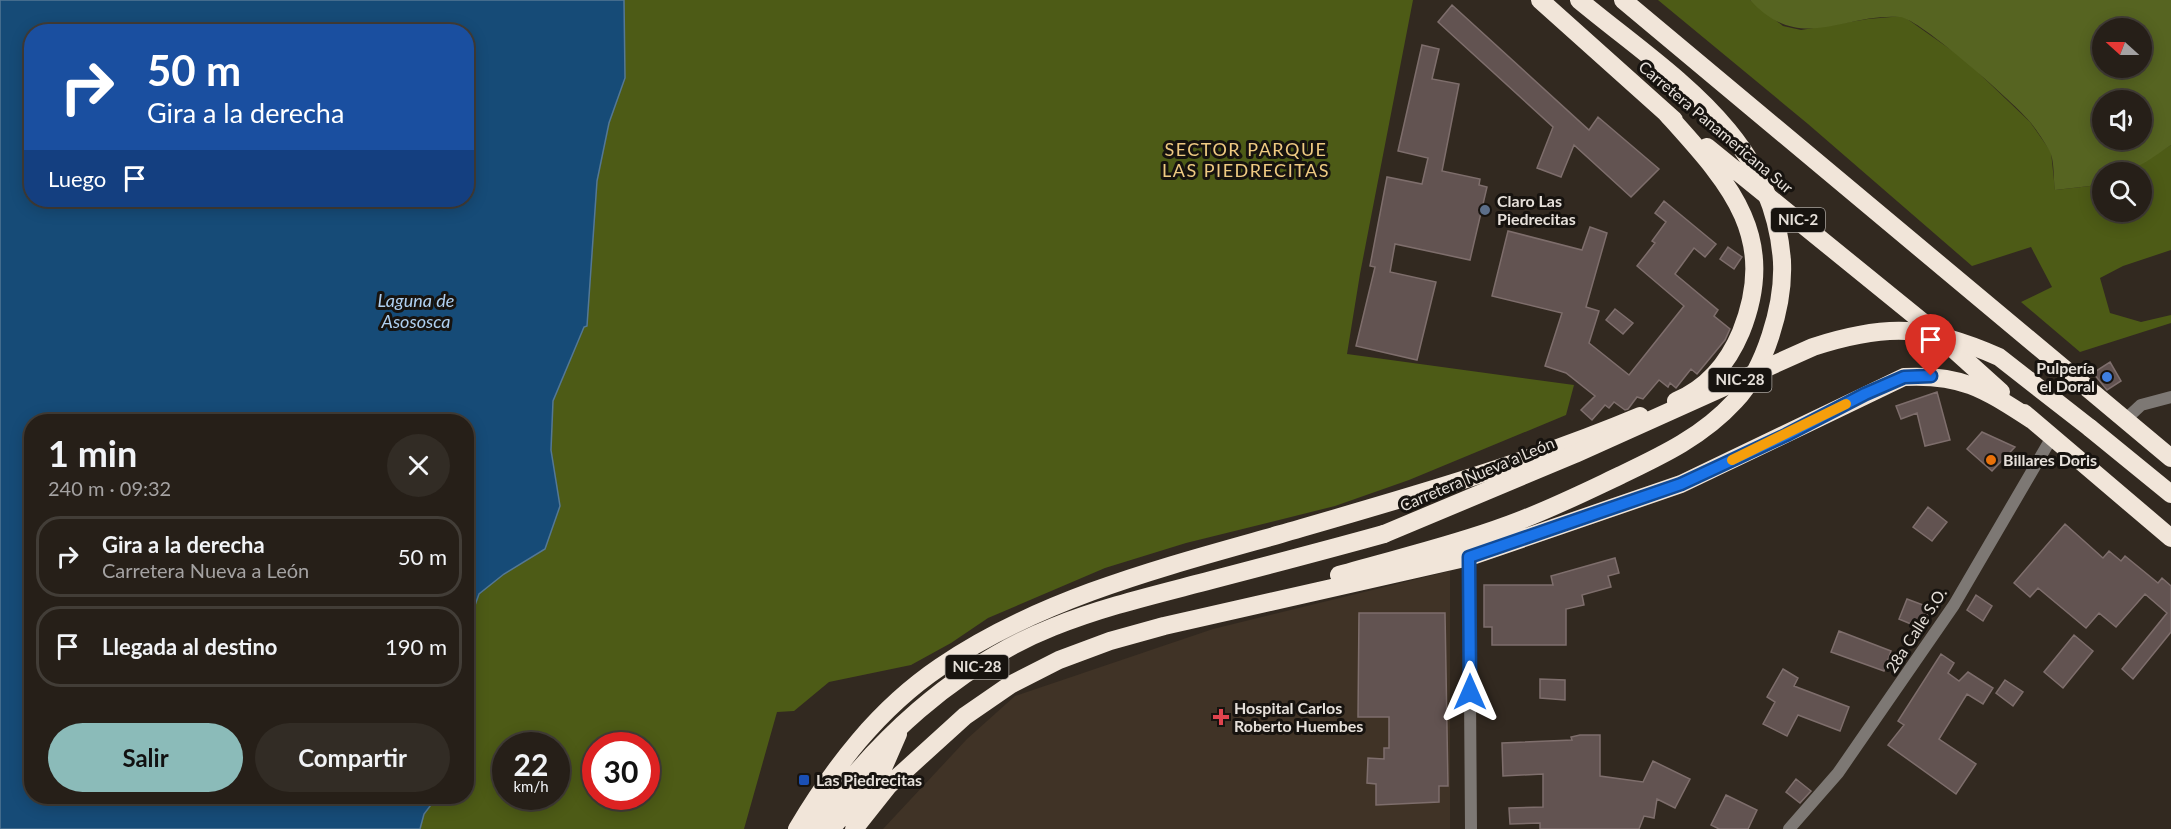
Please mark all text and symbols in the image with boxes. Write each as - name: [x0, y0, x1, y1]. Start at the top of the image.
- north arrow: [2092, 18, 2152, 78]
- map controls: [2092, 18, 2152, 222]
- text: 50 m: [147, 45, 241, 95]
- icon: right: [48, 48, 126, 126]
- street label: Carretera Panamericana Sur: [1635, 56, 1797, 197]
- button: sound: [2092, 90, 2152, 150]
- text: Gira a la derecha: [147, 96, 344, 129]
- district label: SECTOR PARQUE LAS PIEDRECITAS: [1162, 138, 1330, 181]
- icon: arrive: [118, 162, 151, 195]
- button: search: [2092, 162, 2152, 222]
- text: Luego: [48, 165, 106, 192]
- place label: Claro Las Piedrecitas: [1497, 191, 1576, 228]
- marker: Claro Las Piedrecitas: [1478, 203, 1492, 217]
- road number: NIC-2: [1771, 208, 1825, 232]
- water label: Laguna de Asososca: [378, 289, 454, 332]
- pin: [1905, 314, 1956, 376]
- icon: arrive: [1914, 323, 1947, 356]
- place label: Pulpería el Doral: [2036, 358, 2095, 395]
- road number: NIC-28: [1708, 368, 1772, 392]
- marker: Pulpería el Doral: [2100, 370, 2114, 384]
- text: 1 min: [48, 431, 137, 475]
- street label: Carretera Nueva a León: [1397, 432, 1557, 515]
- button: close: [387, 434, 450, 497]
- place label: Billares Doris: [2003, 450, 2097, 469]
- marker: Billares Doris: [1984, 453, 1998, 467]
- text: 240 m · 09:32: [48, 476, 171, 500]
- text: Gira a la derecha: [102, 531, 265, 558]
- icon: right: [51, 540, 84, 573]
- text: 50 m: [398, 543, 447, 570]
- text: Carretera Nueva a León: [102, 558, 309, 582]
- street label: 28a Calle S.O.: [1881, 584, 1950, 676]
- icon: arrive: [51, 630, 84, 663]
- text: Llegada al destino: [102, 633, 278, 660]
- text: 190 m: [385, 633, 447, 660]
- road number: NIC-28: [946, 655, 1008, 679]
- position arrow: [1438, 660, 1502, 724]
- place label: Hospital Carlos Roberto Huembes: [1234, 698, 1363, 735]
- marker: Hospital Carlos Roberto Huembes: [1212, 708, 1230, 726]
- button: Salir: [48, 723, 243, 792]
- button: Compartir: [255, 723, 450, 792]
- speed limit sign: 30: [582, 732, 660, 810]
- text: 22: [514, 746, 548, 782]
- place label: Las Piedrecitas: [816, 770, 922, 789]
- marker: Las Piedrecitas: [797, 773, 811, 787]
- text: km/h: [513, 777, 549, 795]

